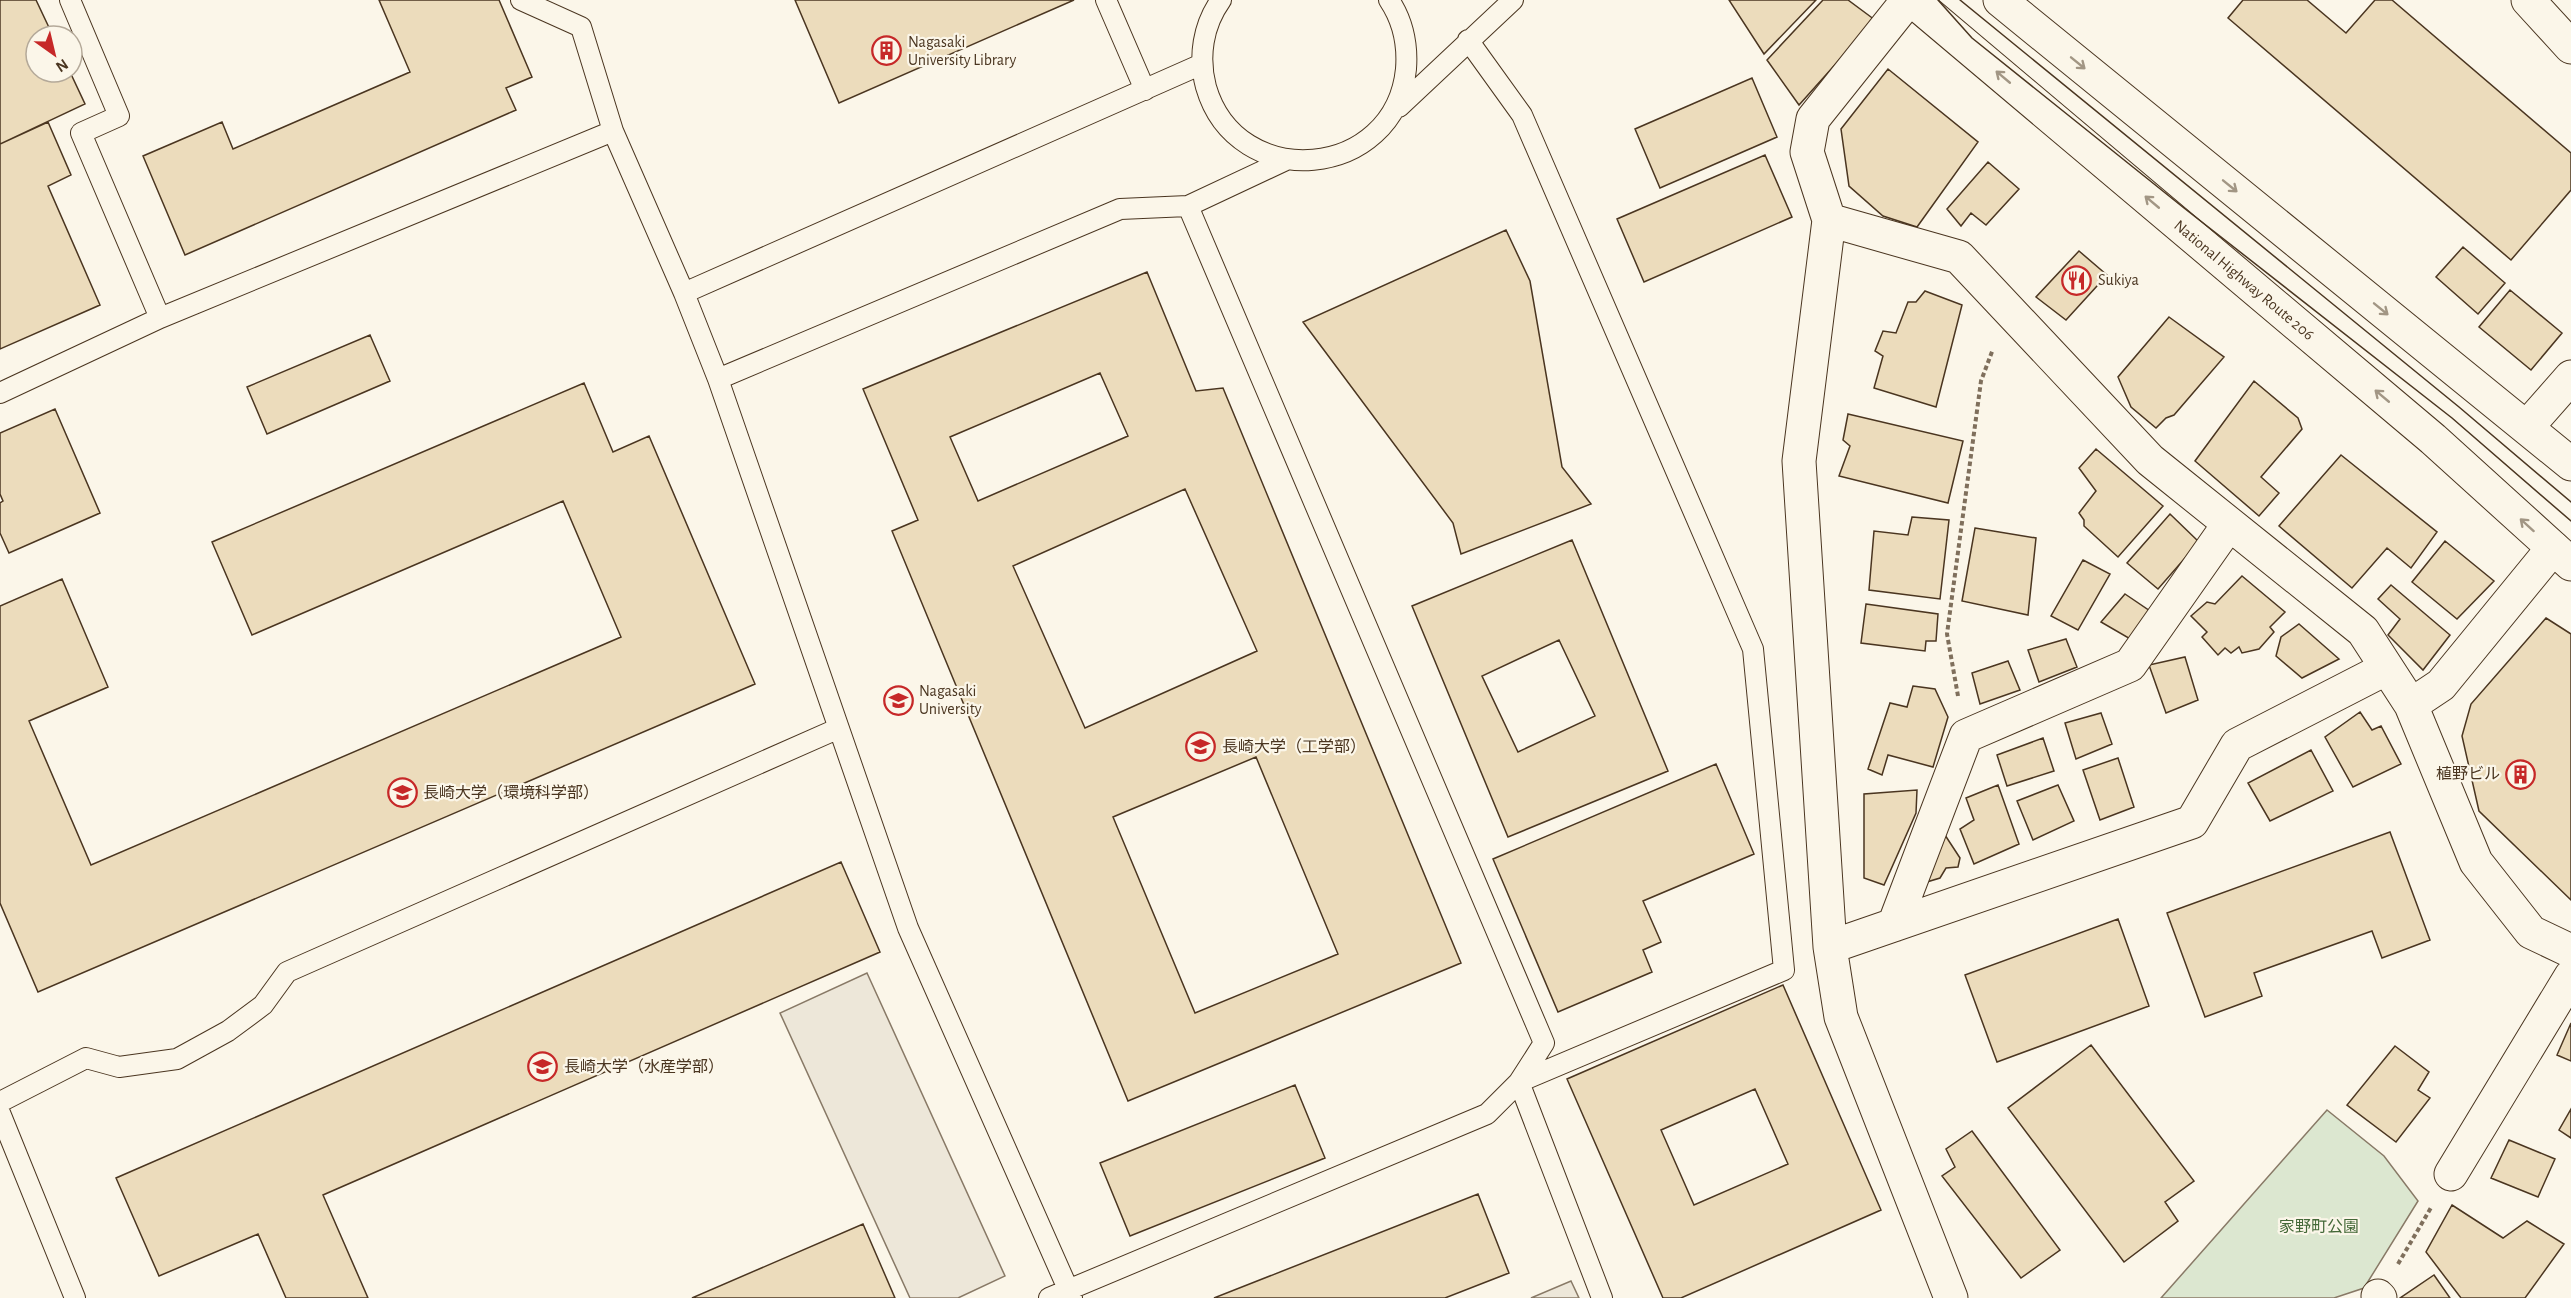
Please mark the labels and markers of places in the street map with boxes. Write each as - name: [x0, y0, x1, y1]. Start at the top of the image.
- place label: Nagasaki University Library: [908, 34, 1016, 69]
- building icon: Nagasaki University Library: [871, 35, 903, 67]
- restaurant icon: Sukiya: [2061, 264, 2093, 296]
- place label: Sukiya: [2098, 272, 2139, 289]
- place label: Nagasaki University: [919, 683, 982, 718]
- school or university icon: Nagasaki University: [882, 684, 914, 716]
- school or university icon: 長崎大学（工学部）: [1185, 731, 1217, 763]
- place label: 長崎大学（工学部）: [1222, 738, 1366, 755]
- building icon: 植野ビル: [2505, 758, 2537, 790]
- place label: 植野ビル: [2436, 765, 2500, 782]
- school or university icon: 長崎大学（環境科学部）: [386, 777, 418, 809]
- place label: 長崎大学（環境科学部）: [423, 784, 599, 801]
- school or university icon: 長崎大学（水産学部）: [527, 1051, 559, 1083]
- place label: 長崎大学（水産学部）: [564, 1058, 724, 1075]

